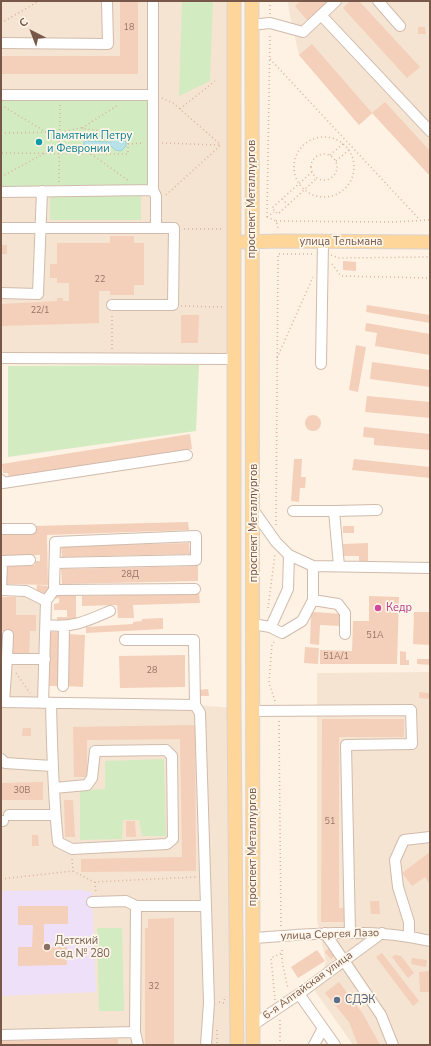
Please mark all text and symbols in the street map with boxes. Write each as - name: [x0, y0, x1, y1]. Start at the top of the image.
- north arrow: [12, 12, 52, 52]
- text: С: [16, 15, 31, 31]
- house number: 18: [124, 23, 134, 33]
- place label: Памятник Петру и Февронии: [47, 129, 132, 155]
- marker: Памятник Петру и Февронии: [34, 137, 44, 147]
- street label: проспект Металлургов: [245, 140, 259, 258]
- street label: улица Тельмана: [299, 235, 383, 249]
- house number: 22: [95, 275, 105, 285]
- house number: 22/1: [31, 306, 49, 316]
- street label: проспект Металлургов: [247, 464, 261, 582]
- house number: 28Д: [121, 570, 139, 580]
- place label: Кедр: [386, 601, 412, 615]
- marker: Кедр: [373, 603, 383, 613]
- house number: 51А: [366, 631, 384, 641]
- house number: 51А/1: [323, 652, 349, 662]
- house number: 28: [147, 666, 157, 676]
- house number: 30В: [14, 786, 30, 796]
- street label: проспект Металлургов: [246, 788, 260, 906]
- house number: 51: [325, 817, 335, 827]
- street label: улица Сергея Лазо: [281, 927, 379, 943]
- place label: Детский сад № 280: [55, 934, 110, 960]
- marker: Детский сад № 280: [42, 942, 52, 952]
- street label: 6-я Алтайская улица: [260, 949, 356, 1023]
- house number: 32: [149, 982, 159, 992]
- place label: СДЭК: [345, 993, 375, 1007]
- marker: СДЭК: [332, 995, 342, 1005]

